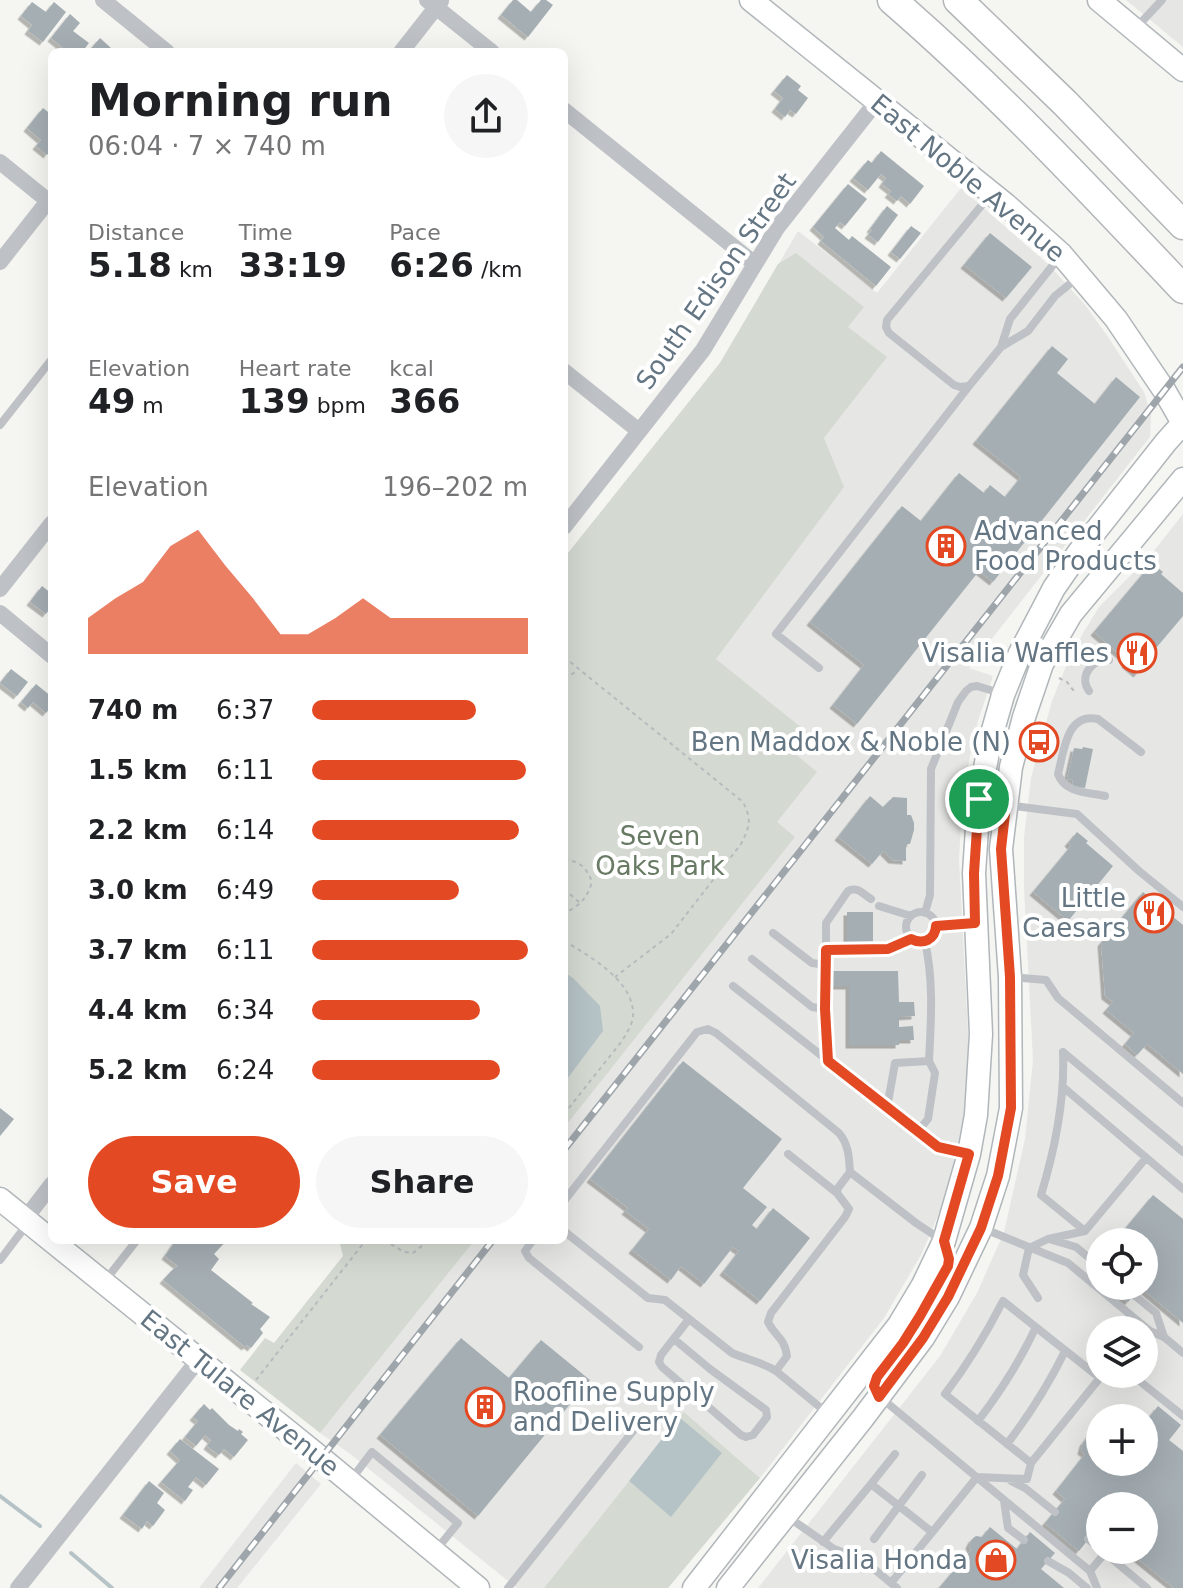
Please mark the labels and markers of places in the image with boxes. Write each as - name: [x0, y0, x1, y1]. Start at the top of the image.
- place label: Advanced Food Products: [974, 516, 1157, 576]
- building icon: Advanced Food Products: [925, 525, 967, 567]
- restaurant icon: Visalia Waffles: [1116, 632, 1158, 674]
- place label: Visalia Waffles: [922, 638, 1109, 668]
- bus stop icon: Ben Maddox & Noble (N): [1018, 721, 1060, 763]
- place label: Ben Maddox & Noble (N): [691, 727, 1011, 757]
- pin: [945, 765, 1013, 833]
- place label: Little Caesars: [1022, 883, 1126, 943]
- restaurant icon: Little Caesars: [1133, 892, 1175, 934]
- place label: Roofline Supply and Delivery: [513, 1377, 715, 1437]
- building icon: Roofline Supply and Delivery: [464, 1386, 506, 1428]
- shop icon: Visalia Honda: [975, 1539, 1017, 1581]
- place label: Visalia Honda: [791, 1545, 968, 1575]

